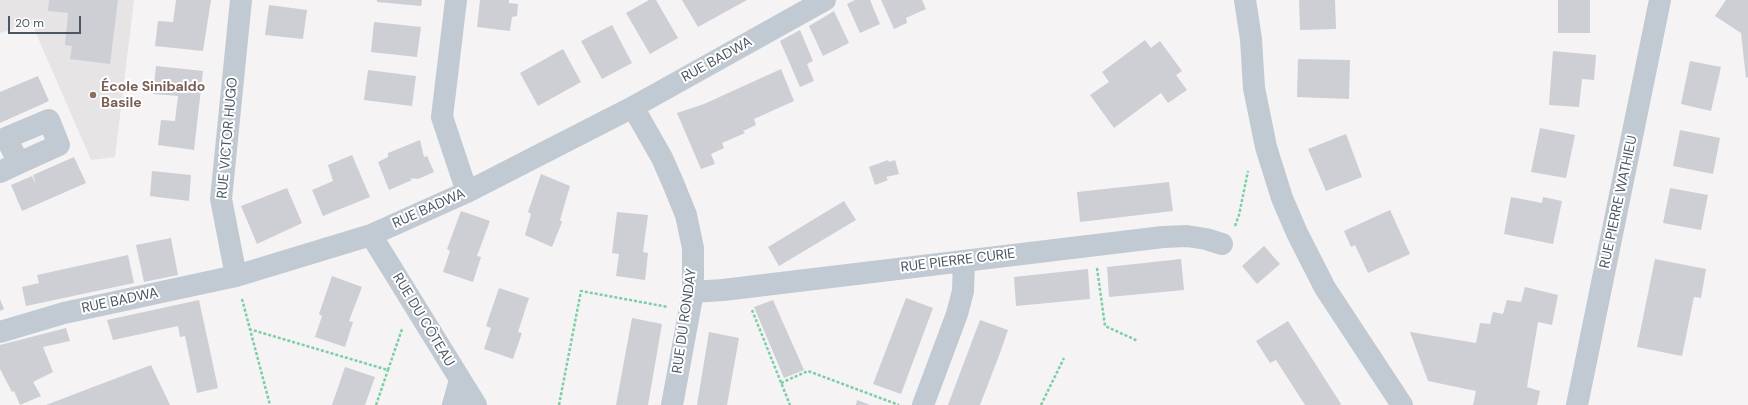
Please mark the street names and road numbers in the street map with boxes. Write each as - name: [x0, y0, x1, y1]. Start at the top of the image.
- street label: RUE BADWA: [679, 34, 755, 86]
- street label: RUE VICTOR HUGO: [214, 77, 242, 199]
- street label: RUE PIERRE WATHIEU: [1597, 134, 1641, 270]
- street label: RUE BADWA: [390, 185, 468, 233]
- street label: RUE PIERRE CURIE: [900, 246, 1016, 276]
- street label: RUE DU RONDAY: [669, 267, 701, 375]
- street label: RUE DU CÔTEAU: [389, 270, 457, 370]
- street label: RUE BADWA: [80, 285, 160, 317]

